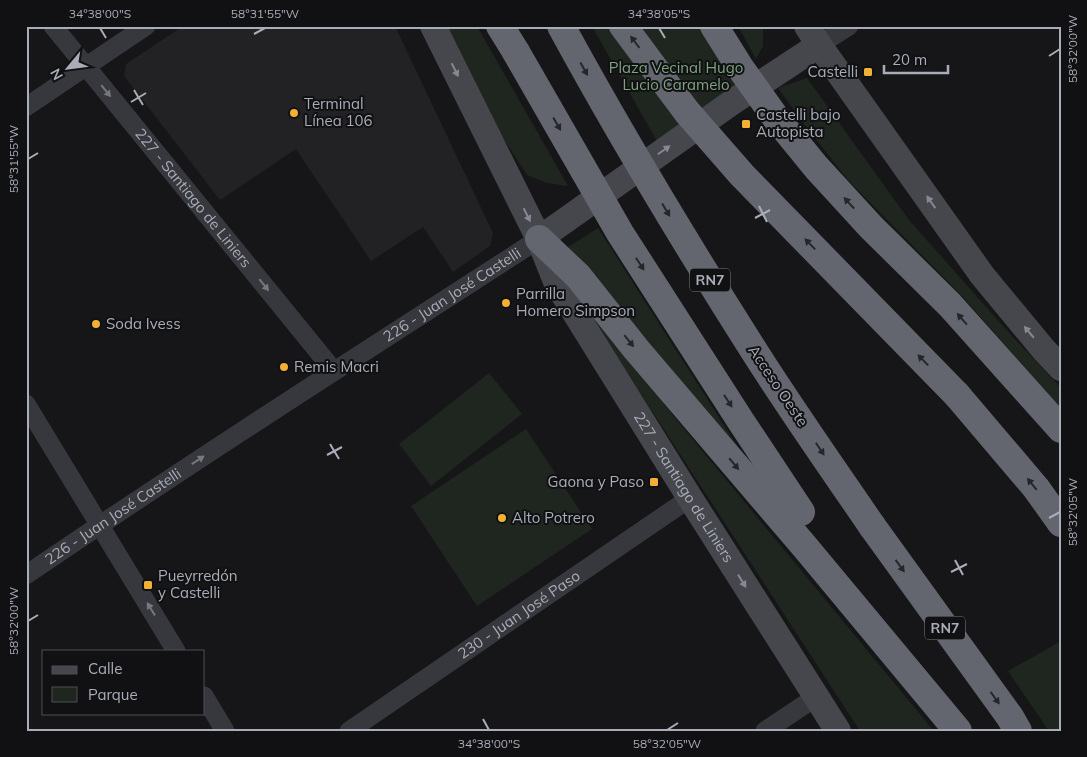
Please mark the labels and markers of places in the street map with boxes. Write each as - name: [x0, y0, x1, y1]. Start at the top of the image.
- place label: Castelli: [808, 62, 858, 81]
- marker: Castelli: [862, 66, 874, 78]
- place label: Terminal Línea 106: [304, 94, 373, 130]
- place label: Castelli bajo Autopista: [756, 105, 840, 141]
- marker: Terminal Línea 106: [288, 107, 300, 119]
- marker: Castelli bajo Autopista: [740, 118, 752, 130]
- place label: Parrilla Homero Simpson: [516, 284, 635, 320]
- marker: Parrilla Homero Simpson: [500, 297, 512, 309]
- place label: Soda Ivess: [106, 314, 181, 333]
- marker: Soda Ivess: [90, 318, 102, 330]
- place label: Remis Macri: [294, 357, 379, 376]
- marker: Remis Macri: [278, 361, 290, 373]
- place label: Gaona y Paso: [547, 472, 644, 491]
- marker: Gaona y Paso: [648, 476, 660, 488]
- place label: Alto Potrero: [512, 508, 595, 527]
- marker: Alto Potrero: [496, 512, 508, 524]
- place label: Pueyrredón y Castelli: [158, 566, 238, 602]
- marker: Pueyrredón y Castelli: [142, 579, 154, 591]

